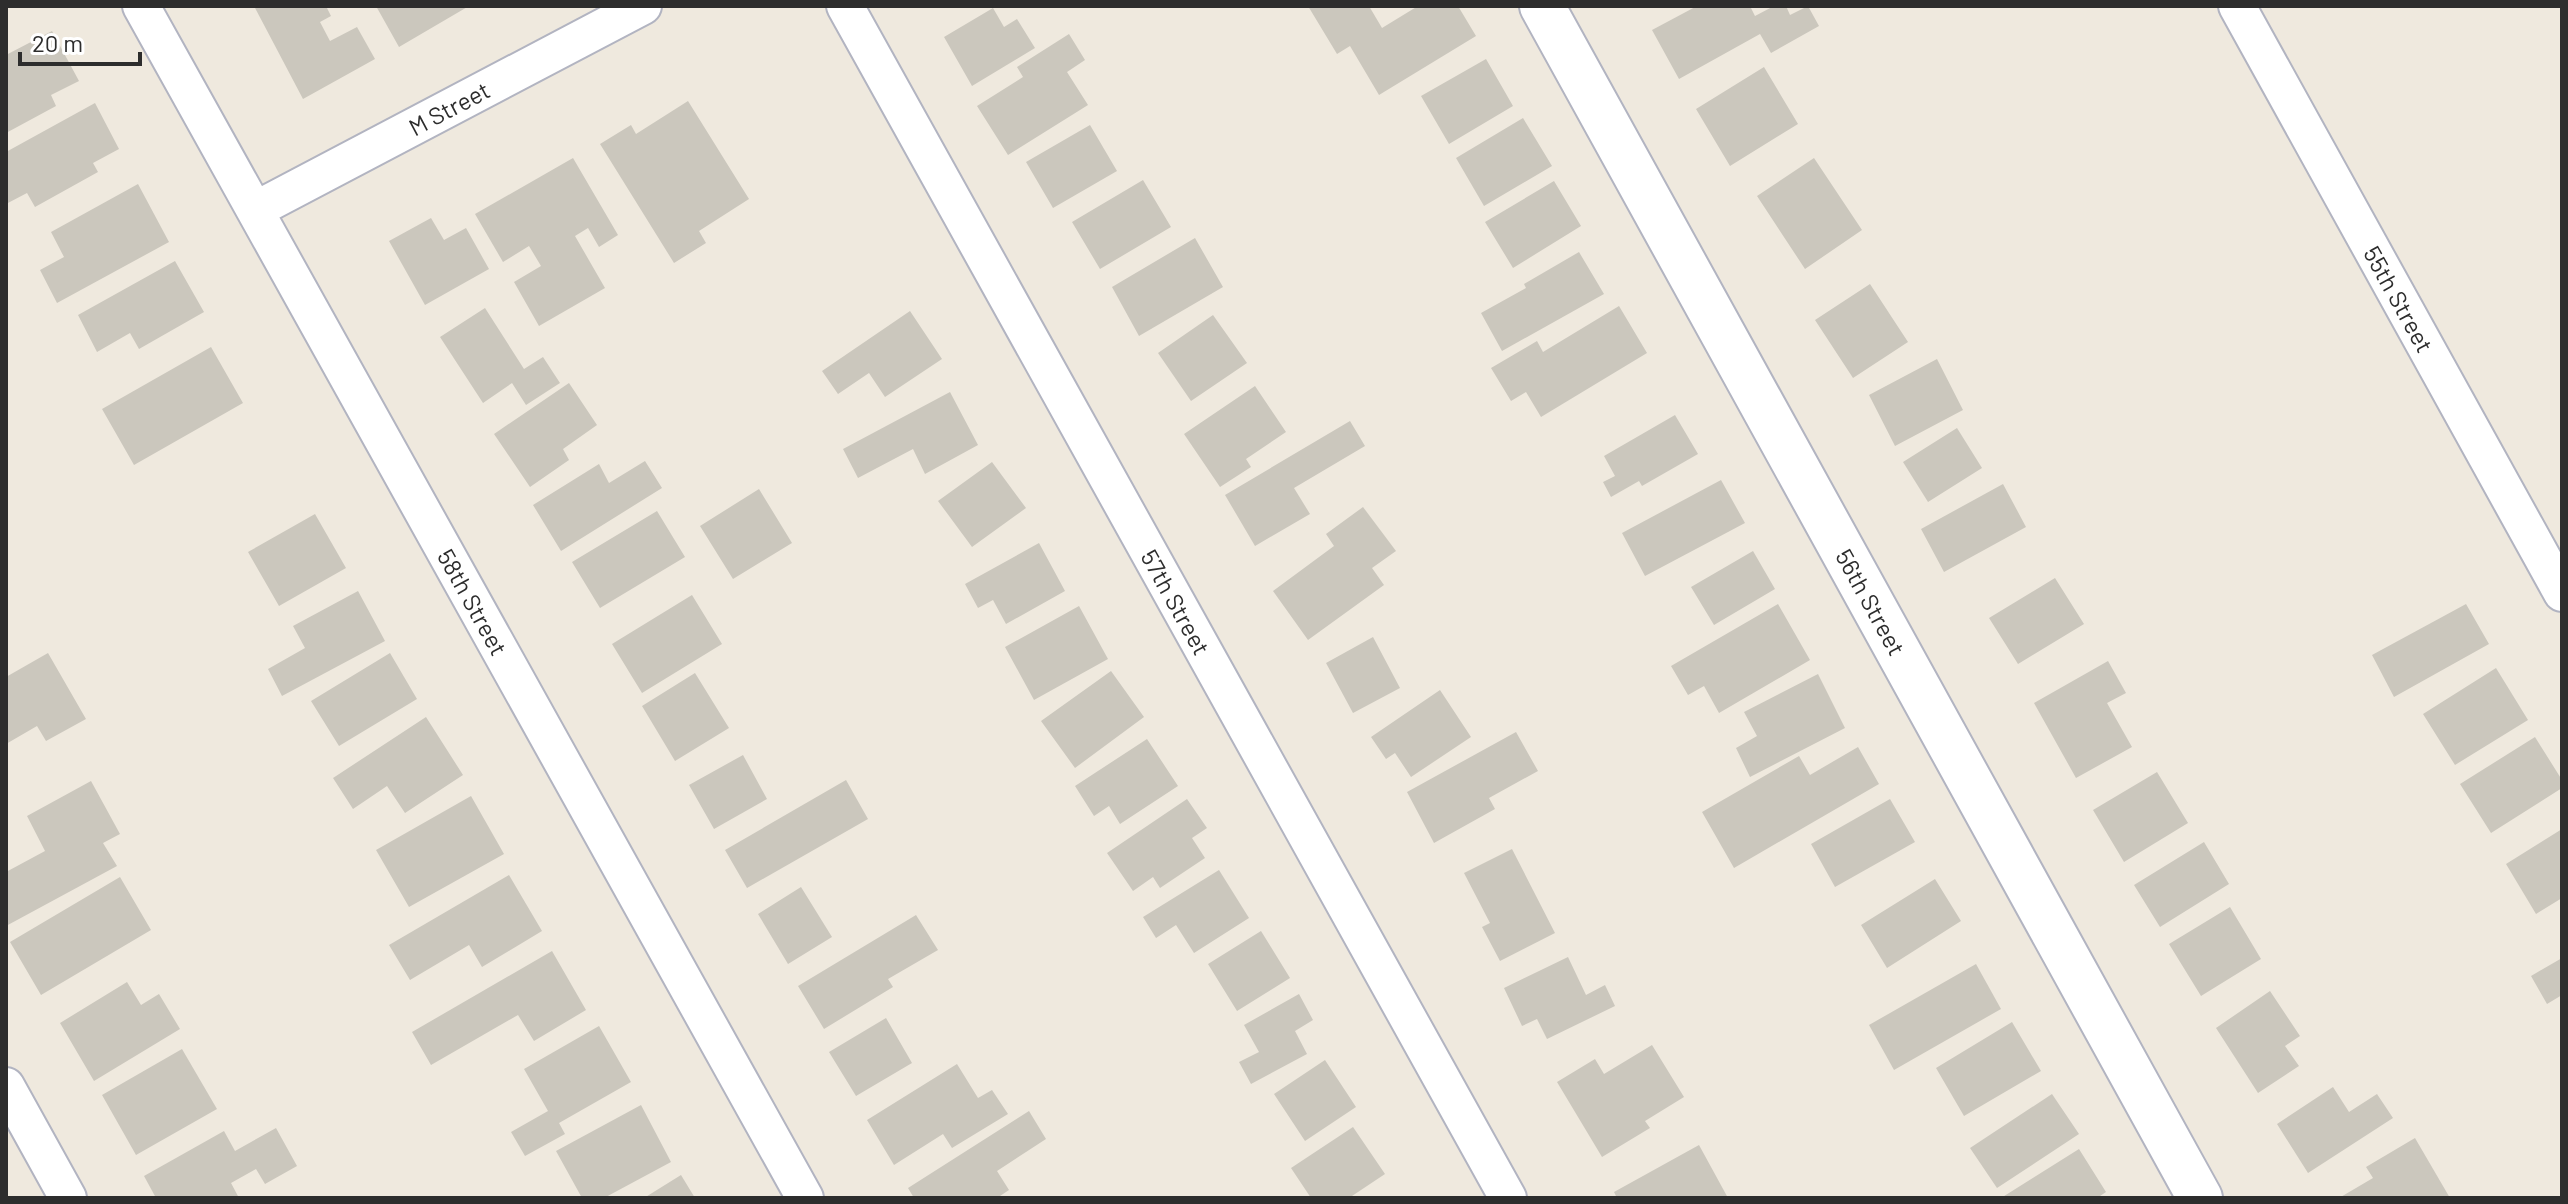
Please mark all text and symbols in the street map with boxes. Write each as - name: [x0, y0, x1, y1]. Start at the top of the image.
- scale bar: [20, 16, 140, 66]
- text: 20 m: [32, 28, 83, 57]
- street label: M Street: [404, 75, 494, 141]
- street label: 55th Street: [2358, 241, 2440, 357]
- street label: 58th Street: [432, 544, 514, 660]
- street label: 57th Street: [1135, 544, 1217, 660]
- street label: 56th Street: [1830, 544, 1912, 660]

